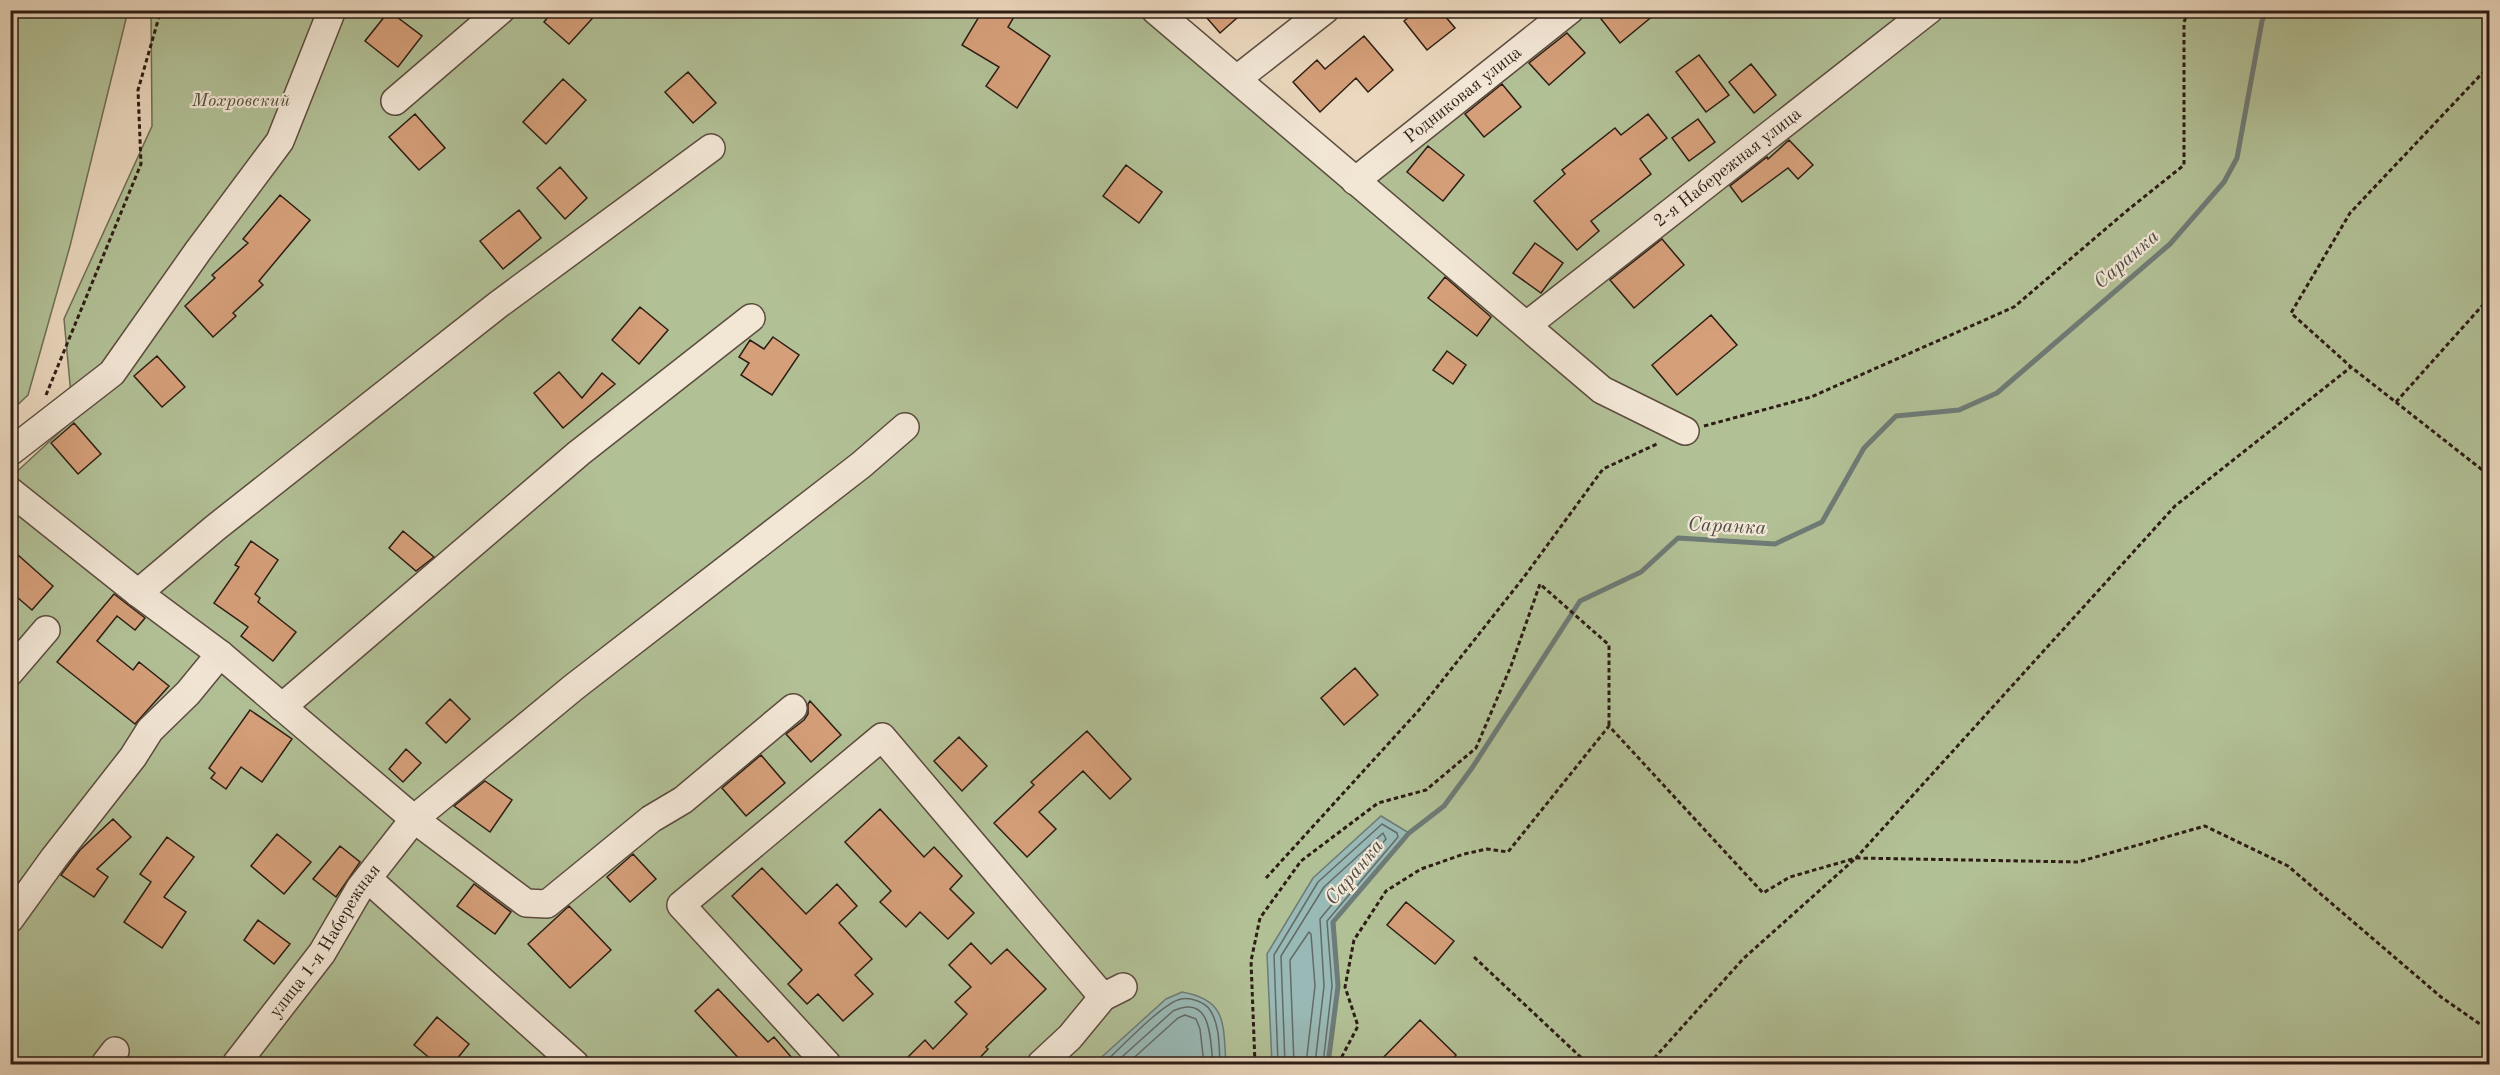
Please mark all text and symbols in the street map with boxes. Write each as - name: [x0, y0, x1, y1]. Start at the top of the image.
- street label: Родниковая улица: [1401, 43, 1525, 147]
- park label: Мохровский: [191, 92, 290, 110]
- street label: 2-я Набережная улица: [1651, 105, 1805, 231]
- water label: Саранка: [2091, 226, 2163, 293]
- water label: Саранка: [1687, 515, 1767, 539]
- water label: Саранка: [1322, 836, 1388, 910]
- street label: улица 1-я Набережная: [266, 861, 384, 1021]

